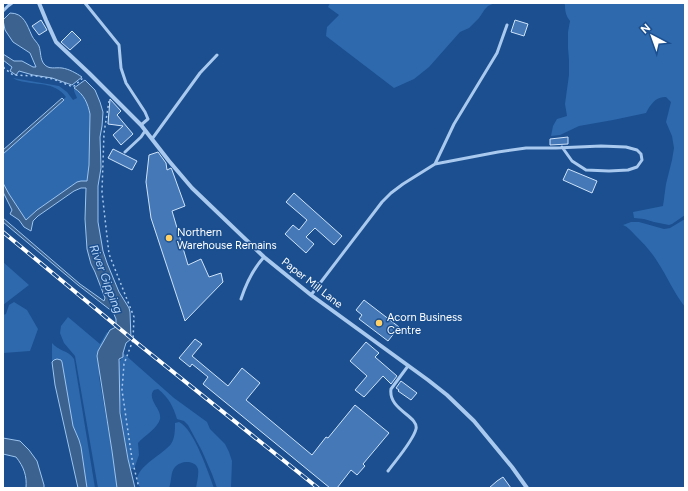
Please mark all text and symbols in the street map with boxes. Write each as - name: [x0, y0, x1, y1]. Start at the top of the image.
- north arrow: [632, 16, 672, 56]
- text: N: [638, 21, 653, 37]
- place label: Northern Warehouse Remains: [177, 226, 277, 252]
- marker: Northern Warehouse Remains: [164, 233, 174, 243]
- water label: River Gipping: [86, 243, 126, 315]
- street label: Paper Mill Lane: [279, 255, 345, 311]
- place label: Acorn Business Centre: [387, 311, 462, 337]
- marker: Acorn Business Centre: [374, 318, 384, 328]

